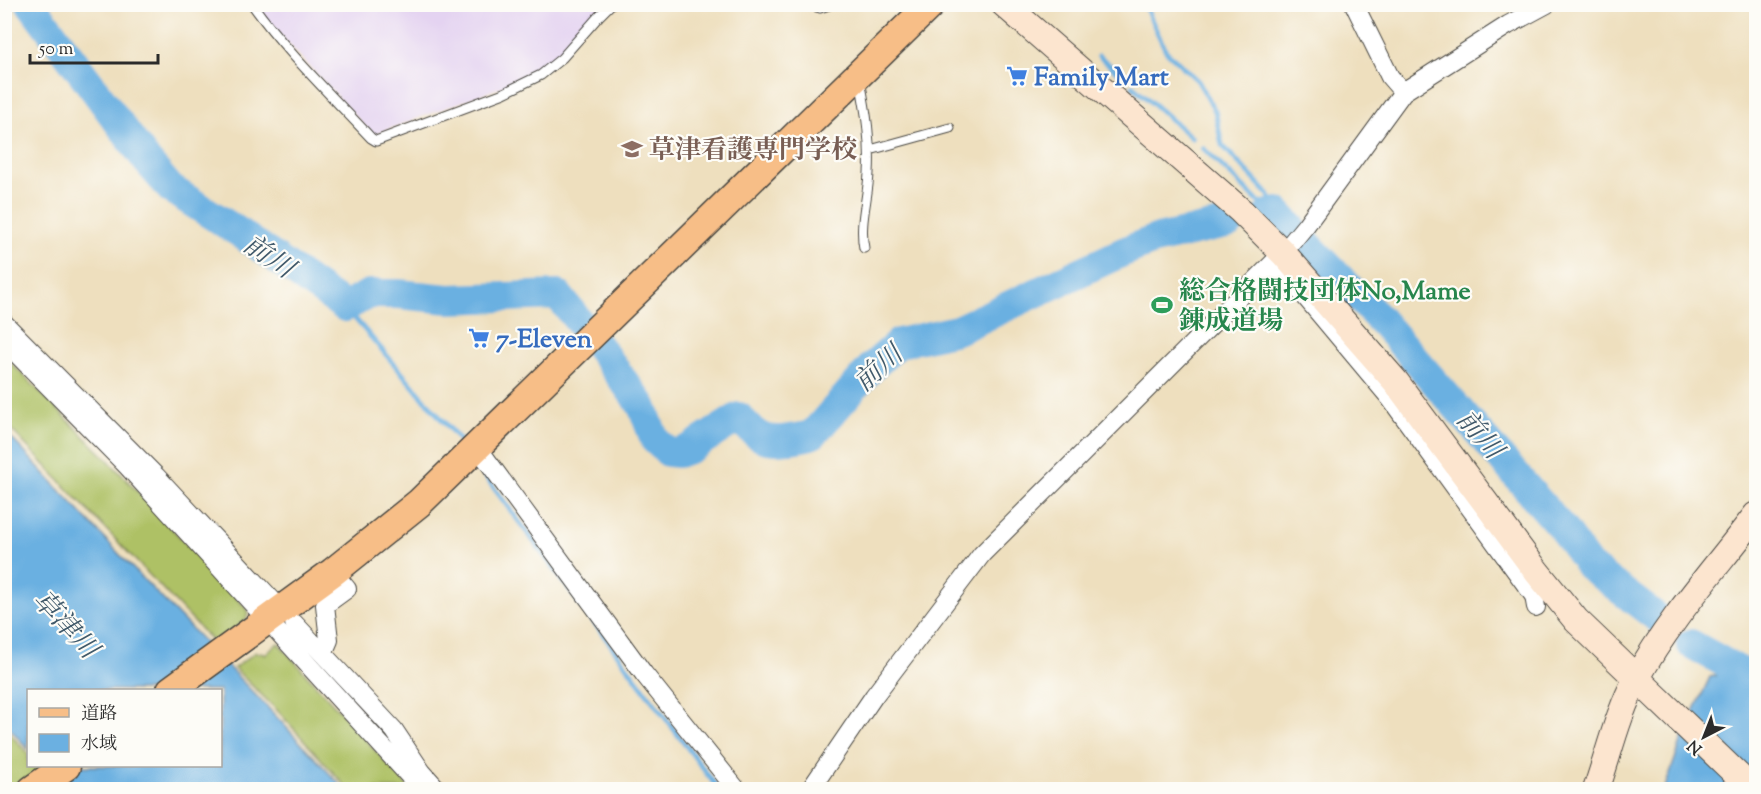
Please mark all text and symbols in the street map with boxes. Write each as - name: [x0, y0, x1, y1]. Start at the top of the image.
- scale bar: [30, 27, 158, 65]
- text: 50 m: [38, 37, 74, 63]
- place label: Family Mart: [1034, 60, 1169, 97]
- supermarket icon: Family Mart: [1005, 64, 1029, 88]
- place label: 草津看護専門学校: [649, 133, 857, 170]
- school or university icon: 草津看護専門学校: [620, 137, 644, 161]
- water label: 前川: [234, 227, 303, 291]
- place label: 総合格闘技団体No,Mame 錬成道場: [1179, 274, 1471, 341]
- sports icon: 総合格闘技団体No,Mame 錬成道場: [1150, 293, 1174, 317]
- place label: 7-Eleven: [496, 322, 593, 359]
- supermarket icon: 7-Eleven: [467, 326, 491, 350]
- water label: 前川: [847, 335, 915, 402]
- water label: 前川: [1446, 402, 1513, 471]
- water label: 草津川: [22, 583, 108, 671]
- legend: [27, 689, 222, 767]
- text: 道路: [81, 702, 117, 728]
- north arrow: [1674, 707, 1734, 767]
- text: 水域: [81, 732, 117, 758]
- text: N: [1683, 733, 1708, 759]

